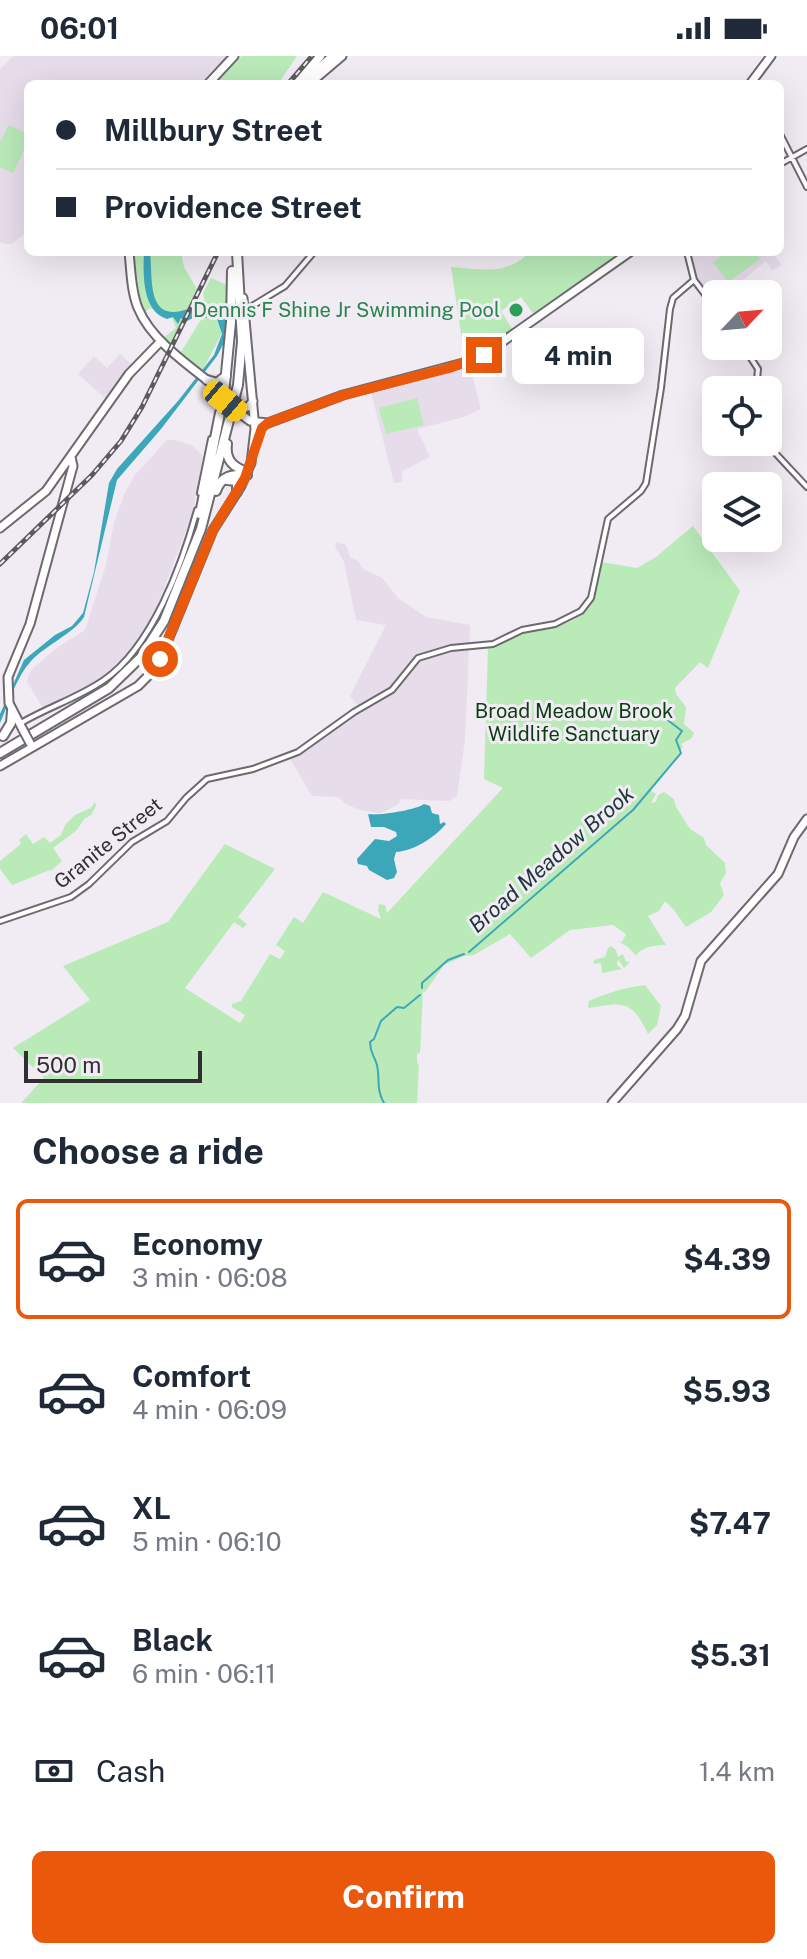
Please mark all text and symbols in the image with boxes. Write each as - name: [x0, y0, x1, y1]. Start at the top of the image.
- text: 06:01: [40, 10, 119, 46]
- text: Millbury Street: [104, 112, 323, 148]
- text: Providence Street: [104, 189, 362, 225]
- north arrow: [702, 280, 782, 360]
- map controls: [702, 280, 782, 552]
- place label: Dennis F Shine Jr Swimming Pool: [193, 298, 500, 322]
- marker: Dennis F Shine Jr Swimming Pool: [507, 301, 525, 319]
- callout: 4 min: [512, 327, 644, 383]
- route end: [466, 337, 502, 373]
- text: 4 min: [544, 340, 612, 371]
- car: [199, 376, 251, 426]
- button: locate: [702, 376, 782, 456]
- button: layers: [702, 472, 782, 552]
- route start: [142, 641, 178, 677]
- park label: Broad Meadow Brook Wildlife Sanctuary: [475, 699, 673, 746]
- water label: Broad Meadow Brook: [463, 780, 639, 938]
- street label: Granite Street: [49, 792, 167, 894]
- scale bar: [24, 1047, 202, 1083]
- text: 500 m: [36, 1052, 101, 1078]
- text: Choose a ride: [32, 1130, 264, 1172]
- icon: car: [36, 1223, 108, 1295]
- text: Economy: [132, 1226, 263, 1262]
- text: $4.39: [683, 1241, 771, 1277]
- text: 3 min · 06:08: [132, 1262, 288, 1293]
- icon: car: [36, 1355, 108, 1427]
- text: Comfort: [132, 1358, 251, 1394]
- text: $5.93: [683, 1373, 771, 1409]
- text: 4 min · 06:09: [132, 1394, 287, 1425]
- icon: car: [36, 1487, 108, 1559]
- text: XL: [132, 1490, 171, 1526]
- text: $7.47: [689, 1505, 771, 1541]
- text: 5 min · 06:10: [132, 1526, 282, 1557]
- icon: car: [36, 1619, 108, 1691]
- text: Black: [132, 1622, 213, 1658]
- text: $5.31: [689, 1637, 771, 1673]
- text: 6 min · 06:11: [132, 1658, 276, 1689]
- icon: cash: [32, 1749, 76, 1793]
- text: Cash: [96, 1753, 165, 1789]
- text: 1.4 km: [699, 1756, 775, 1787]
- button: Confirm: [32, 1851, 775, 1943]

